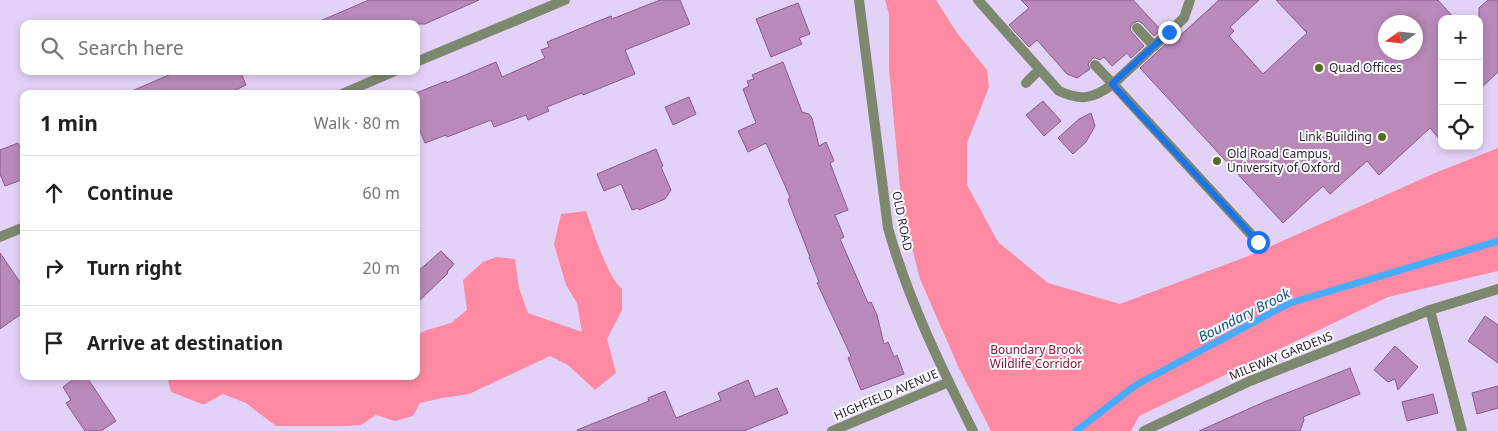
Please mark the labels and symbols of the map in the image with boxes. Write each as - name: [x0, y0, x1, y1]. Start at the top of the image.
- north arrow: [1378, 15, 1423, 60]
- route end: [1158, 21, 1181, 44]
- place label: Quad Offices: [1329, 59, 1402, 76]
- marker: Quad Offices: [1313, 62, 1325, 74]
- place label: Link Building: [1299, 128, 1372, 145]
- marker: Link Building: [1376, 131, 1388, 143]
- place label: Old Road Campus, University of Oxford: [1227, 145, 1340, 176]
- marker: Old Road Campus, University of Oxford: [1211, 155, 1223, 167]
- street label: OLD ROAD: [888, 190, 917, 252]
- route start: [1247, 231, 1270, 254]
- water label: Boundary Brook: [1195, 283, 1294, 346]
- street label: MILEWAY GARDENS: [1226, 327, 1336, 384]
- park label: Boundary Brook Wildlife Corridor: [990, 341, 1082, 372]
- street label: HIGHFIELD AVENUE: [831, 365, 940, 424]

